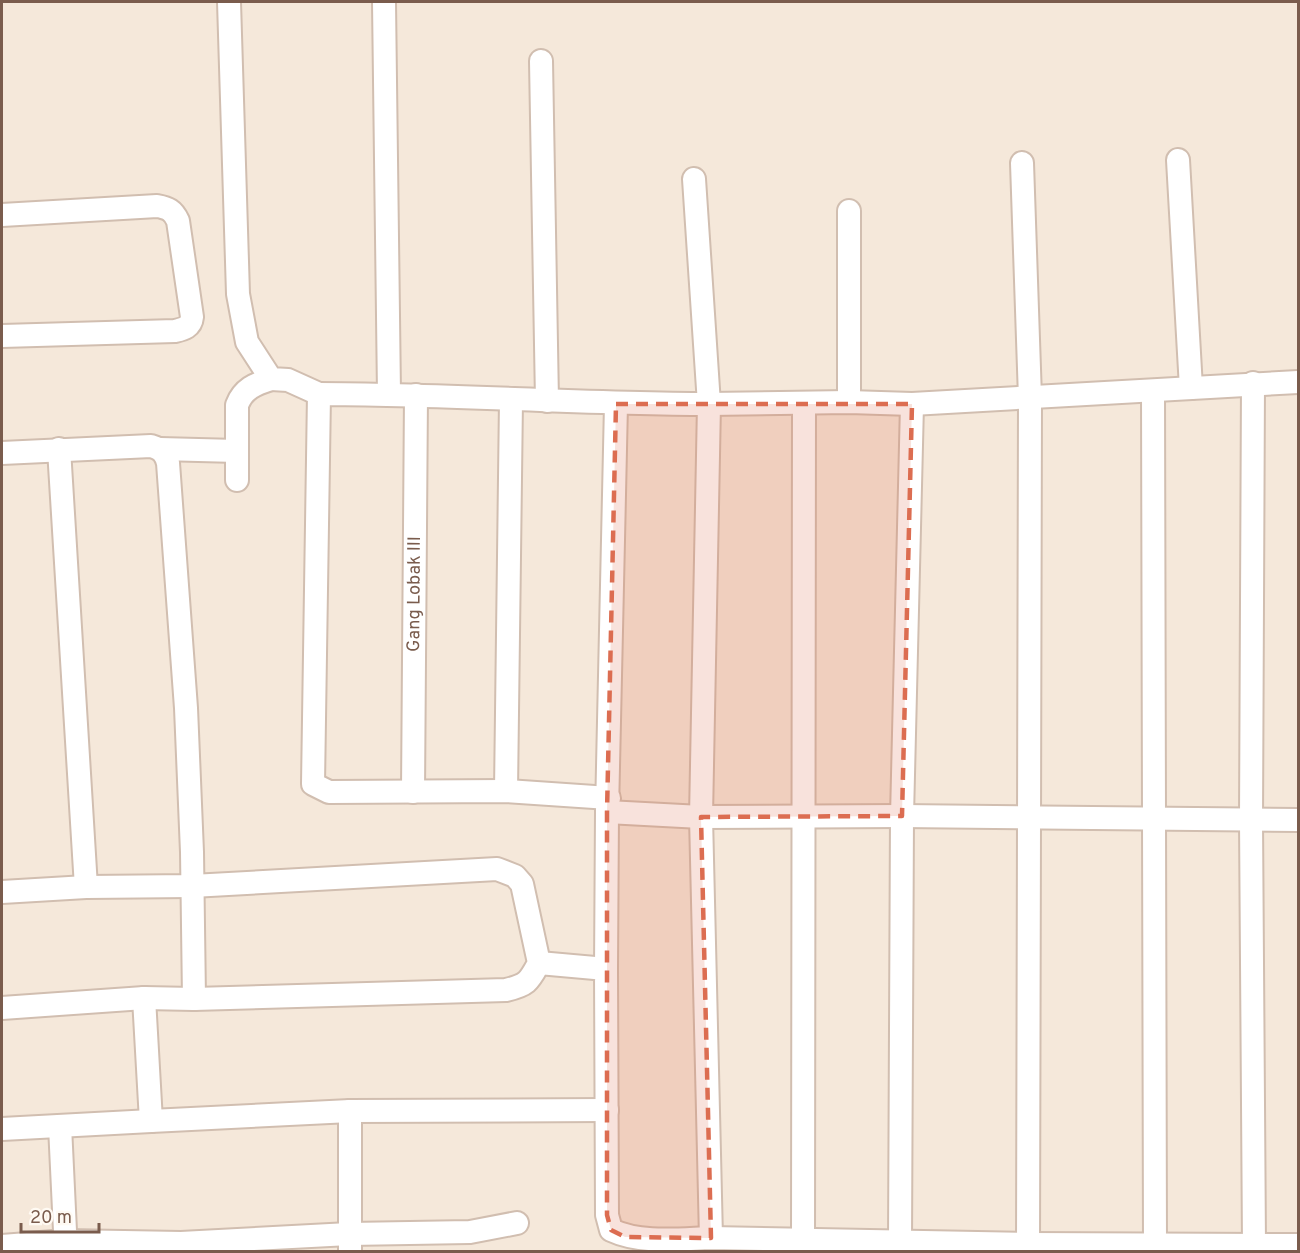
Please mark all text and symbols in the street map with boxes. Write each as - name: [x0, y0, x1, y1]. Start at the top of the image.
- street label: Gang Lobak III: [403, 536, 426, 652]
- scale bar: [21, 1196, 99, 1234]
- text: 20 m: [30, 1207, 72, 1230]

